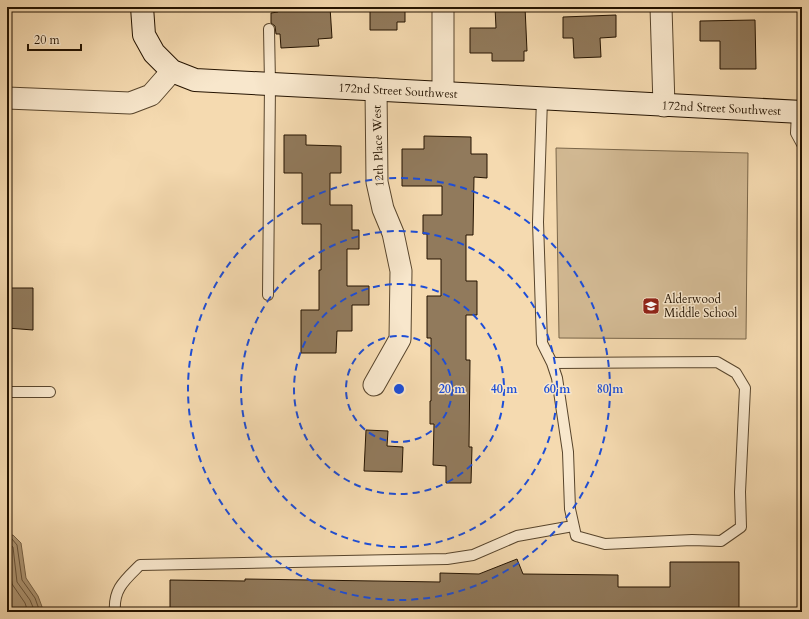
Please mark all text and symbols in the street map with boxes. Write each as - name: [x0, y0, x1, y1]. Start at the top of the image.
- scale bar: [28, 26, 81, 52]
- text: 20 m: [34, 32, 61, 48]
- street label: 172nd Street Southwest: [338, 79, 458, 102]
- street label: 172nd Street Southwest: [661, 97, 782, 119]
- street label: 12th Place West: [369, 105, 387, 187]
- place label: Alderwood Middle School: [664, 291, 737, 321]
- school or university icon: Alderwood Middle School: [641, 296, 661, 316]
- text: 20 m: [439, 381, 466, 397]
- text: 40 m: [491, 381, 518, 397]
- text: 60 m: [544, 381, 571, 397]
- text: 80 m: [597, 381, 624, 397]
- centre of rings: [392, 382, 406, 396]

